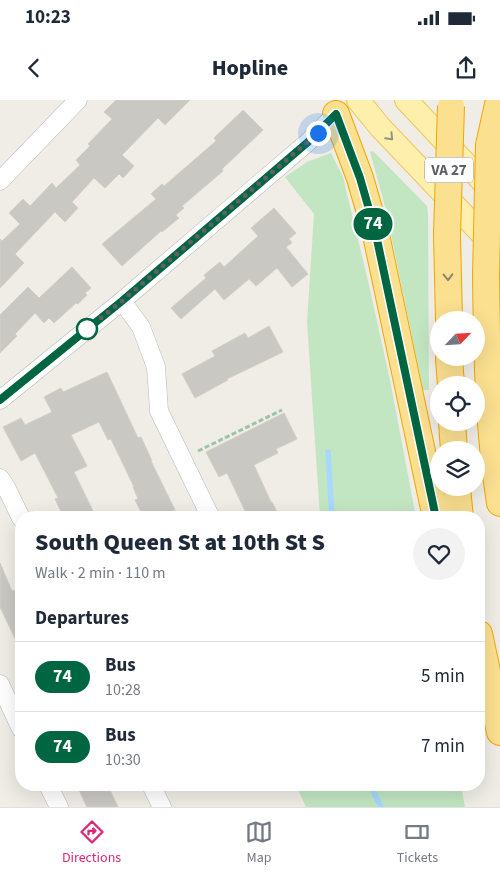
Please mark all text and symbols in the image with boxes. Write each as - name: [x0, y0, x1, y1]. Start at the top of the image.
- text: 10:23: [25, 4, 71, 31]
- text: Hopline: [212, 52, 288, 84]
- icon: back: [20, 54, 48, 82]
- icon: share: [452, 54, 480, 82]
- your location: [306, 121, 331, 146]
- one-way arrow: [384, 131, 393, 140]
- road number: VA 27: [425, 158, 473, 182]
- line badge: 74: [350, 208, 396, 240]
- text: 74: [363, 211, 383, 236]
- one-way arrow: [443, 274, 453, 282]
- north arrow: [430, 311, 485, 366]
- map controls: [430, 311, 485, 496]
- unlabelled marker: [76, 318, 98, 340]
- button: locate: [430, 376, 485, 431]
- button: layers: [430, 441, 485, 496]
- text: South Queen St at 10th St S: [35, 525, 325, 560]
- button: heart: [413, 528, 465, 580]
- text: Walk · 2 min · 110 m: [35, 562, 166, 584]
- text: Departures: [35, 605, 129, 632]
- text: Bus: [105, 652, 136, 679]
- text: 5 min: [421, 663, 465, 690]
- text: 74: [53, 664, 72, 689]
- text: 10:28: [105, 679, 141, 701]
- text: Bus: [105, 722, 136, 749]
- text: 7 min: [421, 733, 465, 760]
- text: 74: [53, 734, 72, 759]
- text: 10:30: [105, 749, 141, 771]
- tab: Directions: [62, 818, 121, 868]
- tab: Map: [245, 818, 273, 868]
- tab: Tickets: [397, 818, 438, 868]

